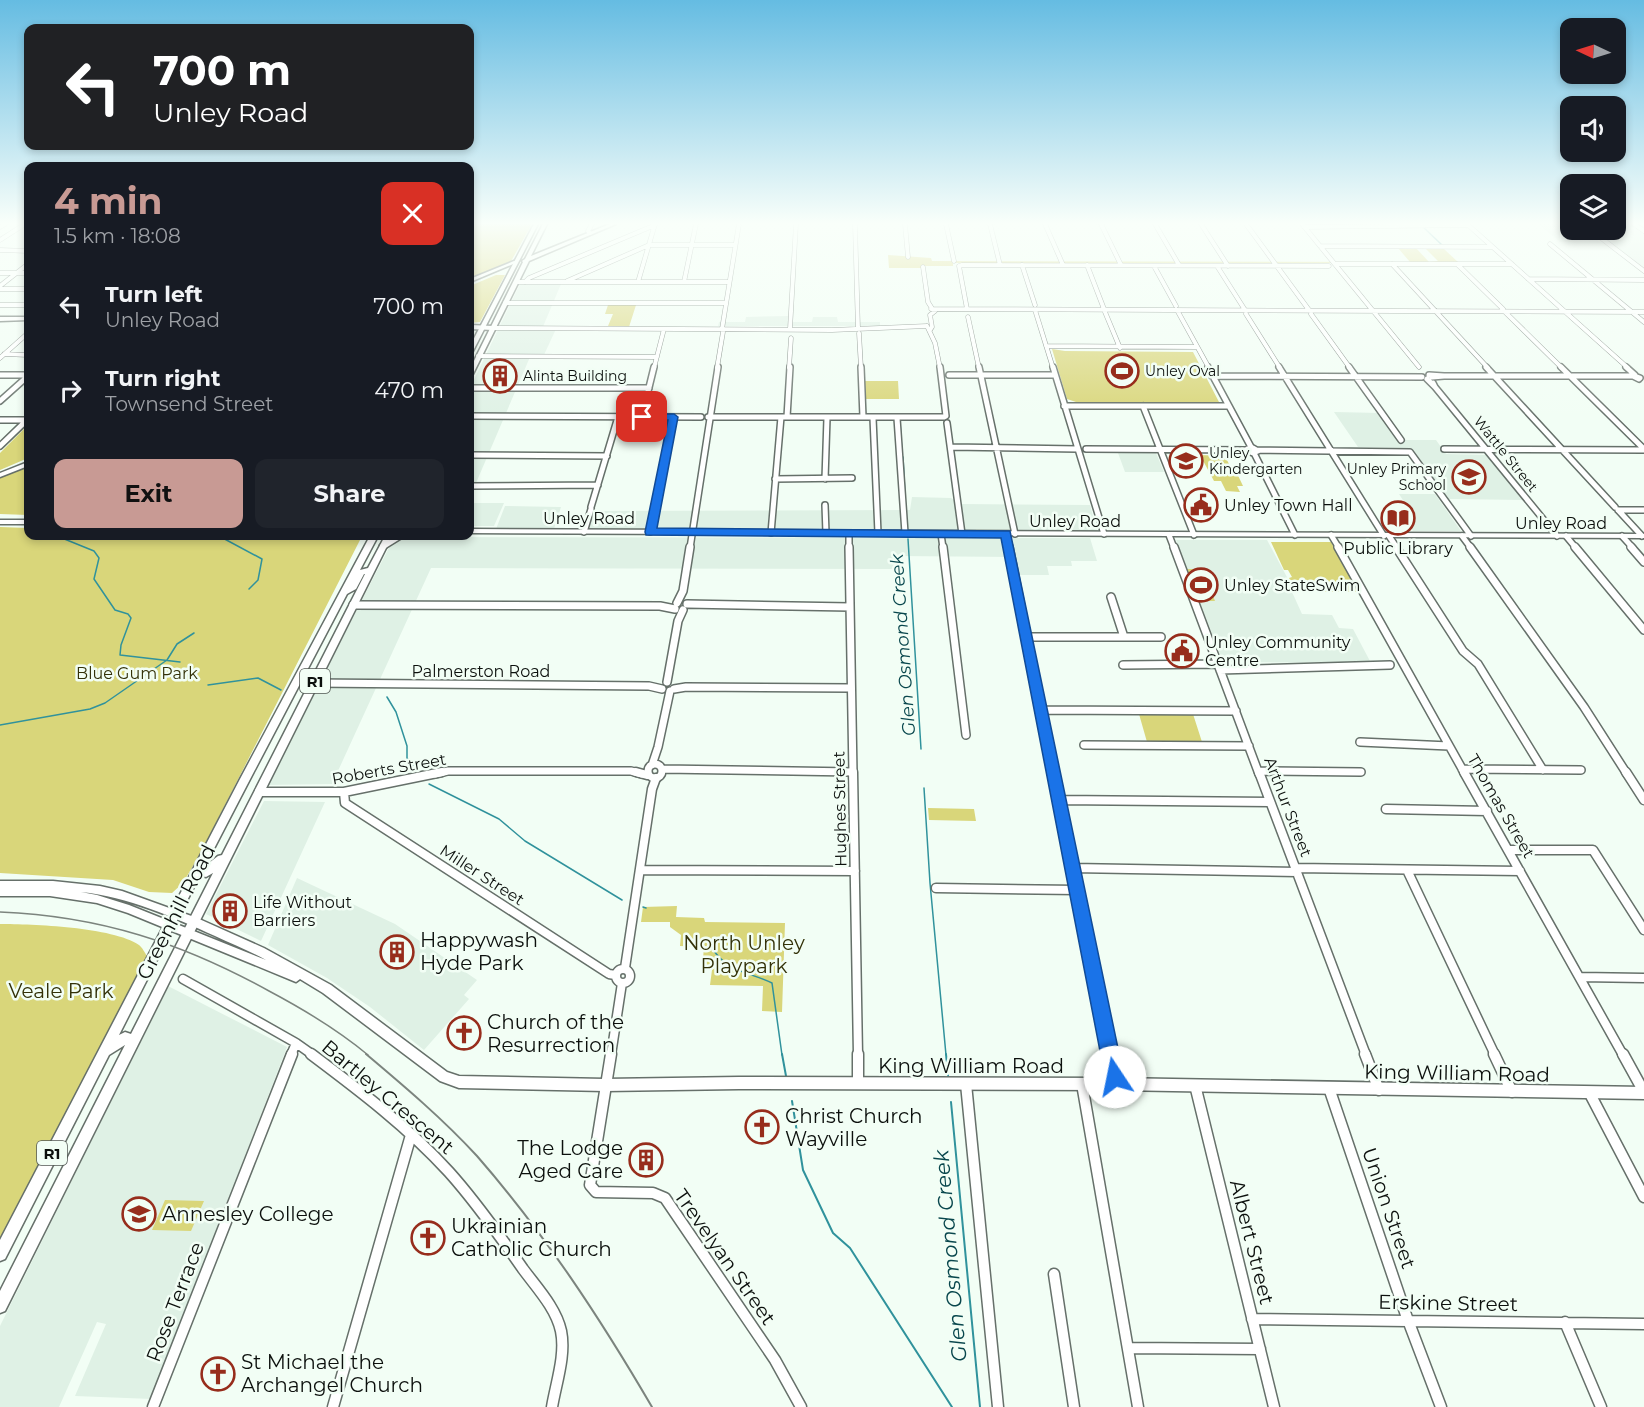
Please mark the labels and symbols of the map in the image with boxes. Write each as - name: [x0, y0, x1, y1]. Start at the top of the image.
- north arrow: [1560, 18, 1626, 84]
- sports icon: Unley Oval: [1104, 353, 1140, 389]
- building icon: Alinta Building: [482, 358, 518, 394]
- place label: Unley Oval: [1145, 362, 1220, 380]
- place label: Alinta Building: [523, 367, 627, 385]
- pin: [616, 391, 667, 442]
- street label: Wattle Street: [1470, 412, 1542, 496]
- school or university icon: Unley Kindergarten: [1168, 443, 1204, 479]
- place label: Unley Kindergarten: [1209, 444, 1303, 478]
- school or university icon: Unley Primary School: [1451, 459, 1487, 495]
- place label: Unley Primary School: [1347, 460, 1446, 494]
- public building icon: Unley Town Hall: [1183, 487, 1219, 523]
- place label: Unley Town Hall: [1224, 496, 1352, 515]
- library icon: Public Library: [1380, 500, 1416, 536]
- street label: Unley Road: [543, 509, 635, 528]
- street label: Unley Road: [1029, 512, 1121, 531]
- street label: Unley Road: [1515, 514, 1607, 533]
- place label: Public Library: [1343, 539, 1453, 558]
- water label: Glen Osmond Creek: [886, 552, 920, 737]
- sports icon: Unley StateSwim: [1183, 567, 1219, 603]
- place label: Unley StateSwim: [1224, 576, 1361, 595]
- public building icon: Unley Community Centre: [1164, 633, 1200, 669]
- place label: Unley Community Centre: [1205, 633, 1351, 670]
- street label: Palmerston Road: [412, 662, 550, 681]
- park label: Blue Gum Park: [76, 664, 198, 683]
- road number: R1: [300, 669, 330, 693]
- street label: Roberts Street: [330, 750, 448, 788]
- street label: Hughes Street: [829, 751, 851, 867]
- street label: Thomas Street: [1464, 751, 1539, 862]
- street label: Arthur Street: [1260, 754, 1316, 860]
- street label: Greenhill Road: [132, 841, 220, 983]
- street label: Miller Street: [436, 841, 528, 910]
- building icon: Life Without Barriers: [212, 893, 248, 929]
- place label: Life Without Barriers: [253, 893, 353, 930]
- place label: Happywash Hyde Park: [420, 928, 538, 975]
- park label: North Unley Playpark: [683, 931, 805, 978]
- building icon: Happywash Hyde Park: [379, 934, 415, 970]
- park label: Veale Park: [9, 979, 113, 1003]
- place label: Church of the Resurrection: [487, 1010, 624, 1057]
- church icon: Church of the Resurrection: [446, 1015, 482, 1051]
- street label: Bartley Crescent: [317, 1035, 459, 1159]
- position arrow: [1083, 1045, 1147, 1109]
- street label: King William Road: [878, 1054, 1064, 1078]
- street label: King William Road: [1364, 1059, 1550, 1087]
- place label: Christ Church Wayville: [785, 1104, 923, 1151]
- church icon: Christ Church Wayville: [744, 1109, 780, 1145]
- place label: The Lodge Aged Care: [517, 1136, 623, 1183]
- road number: R1: [37, 1141, 67, 1165]
- building icon: The Lodge Aged Care: [628, 1142, 664, 1178]
- street label: Union Street: [1357, 1144, 1421, 1272]
- water label: Glen Osmond Creek: [928, 1147, 972, 1363]
- street label: Albert Street: [1225, 1177, 1279, 1307]
- street label: Trevelyan Street: [669, 1184, 781, 1330]
- school or university icon: Annesley College: [121, 1196, 157, 1232]
- place label: Annesley College: [162, 1202, 334, 1226]
- place label: Ukrainian Catholic Church: [451, 1214, 612, 1261]
- church icon: Ukrainian Catholic Church: [410, 1220, 446, 1256]
- street label: Rose Terrace: [141, 1239, 209, 1365]
- street label: Erskine Street: [1378, 1290, 1518, 1316]
- place label: St Michael the Archangel Church: [241, 1350, 423, 1397]
- church icon: St Michael the Archangel Church: [200, 1356, 236, 1392]

